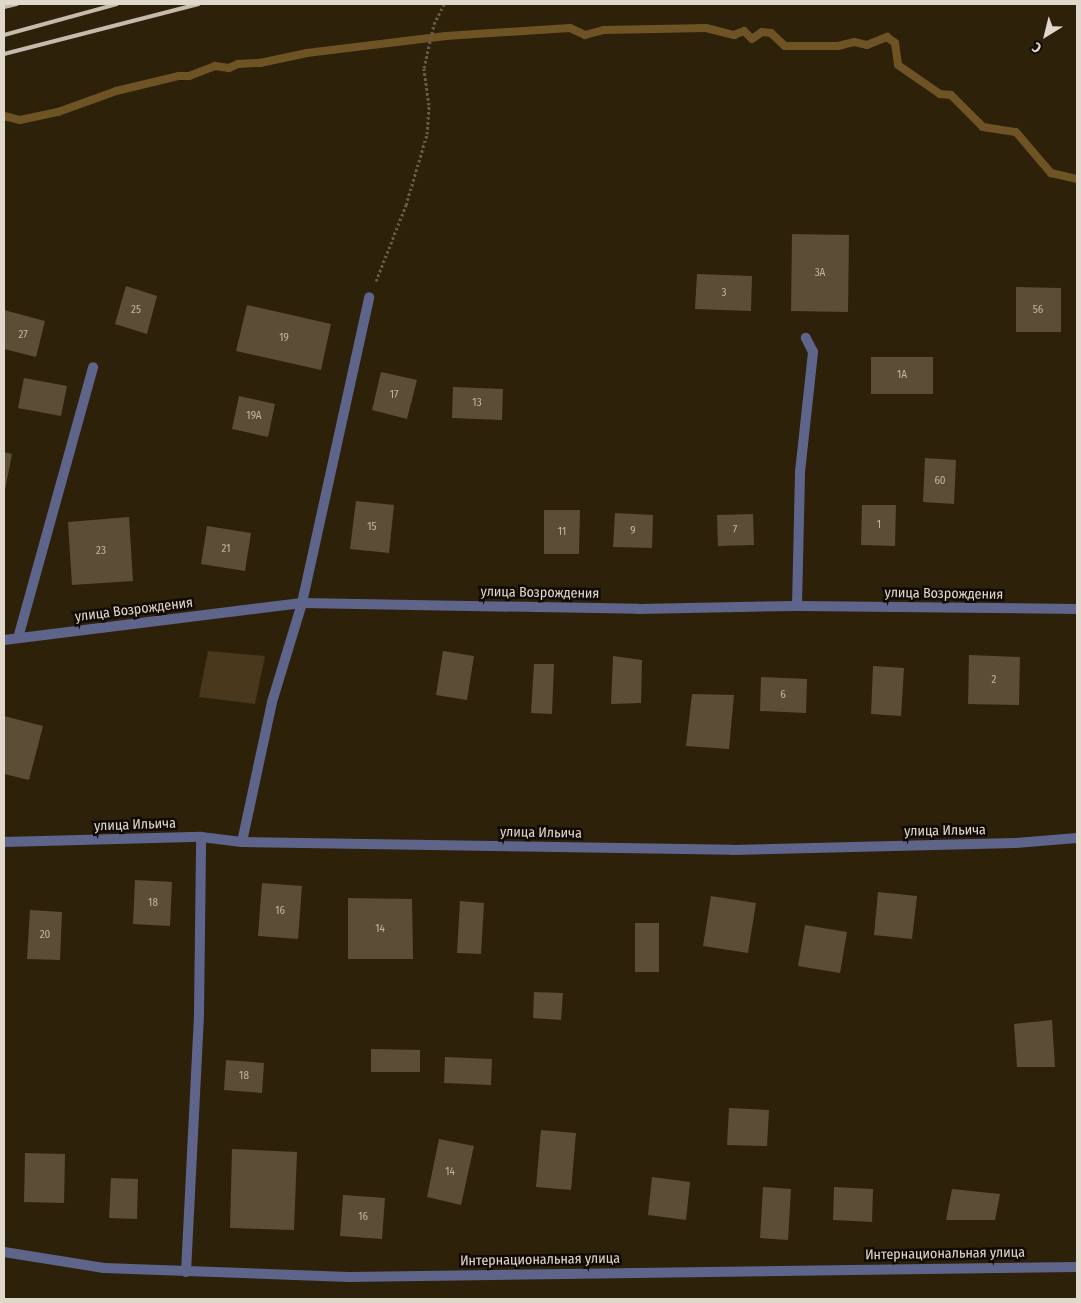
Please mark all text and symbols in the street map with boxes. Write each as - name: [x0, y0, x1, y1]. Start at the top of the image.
- north arrow: [1021, 10, 1071, 60]
- text: С: [1029, 39, 1045, 57]
- house number: 3А: [815, 266, 825, 280]
- house number: 3: [722, 286, 726, 300]
- house number: 25: [131, 303, 141, 317]
- house number: 56: [1033, 303, 1043, 317]
- house number: 27: [18, 328, 28, 342]
- house number: 19: [279, 331, 289, 345]
- house number: 1А: [897, 368, 907, 382]
- house number: 17: [390, 388, 398, 402]
- house number: 13: [472, 396, 482, 410]
- house number: 19А: [246, 409, 262, 423]
- house number: 60: [934, 474, 946, 488]
- house number: 1: [877, 518, 881, 532]
- house number: 15: [367, 520, 377, 534]
- house number: 7: [733, 523, 737, 537]
- house number: 9: [630, 524, 636, 538]
- house number: 11: [558, 525, 566, 539]
- house number: 21: [222, 542, 230, 556]
- house number: 23: [96, 544, 106, 558]
- street label: улица Возрождения: [480, 584, 600, 602]
- street label: улица Возрождения: [884, 585, 1004, 603]
- street label: улица Возрождения: [74, 594, 194, 626]
- house number: 2: [992, 673, 996, 687]
- house number: 6: [780, 688, 786, 702]
- street label: улица Ильича: [94, 815, 176, 835]
- street label: улица Ильича: [904, 822, 986, 840]
- street label: улица Ильича: [500, 824, 582, 842]
- house number: 18: [148, 896, 158, 910]
- house number: 16: [275, 904, 285, 918]
- house number: 14: [375, 922, 385, 936]
- house number: 20: [40, 928, 50, 942]
- house number: 18: [239, 1069, 249, 1083]
- house number: 14: [445, 1165, 455, 1179]
- house number: 16: [358, 1210, 368, 1224]
- street label: Интернациональная улица: [865, 1244, 1025, 1264]
- street label: Интернациональная улица: [460, 1250, 620, 1270]

